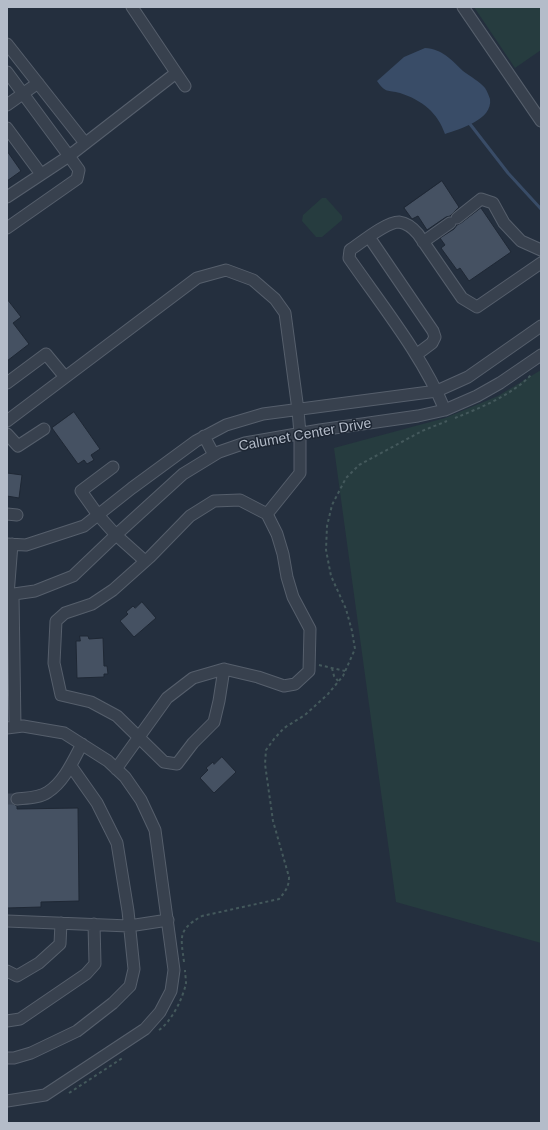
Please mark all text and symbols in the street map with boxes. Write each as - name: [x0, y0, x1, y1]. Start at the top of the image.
- street label: Calumet Center Drive: [237, 415, 373, 455]

